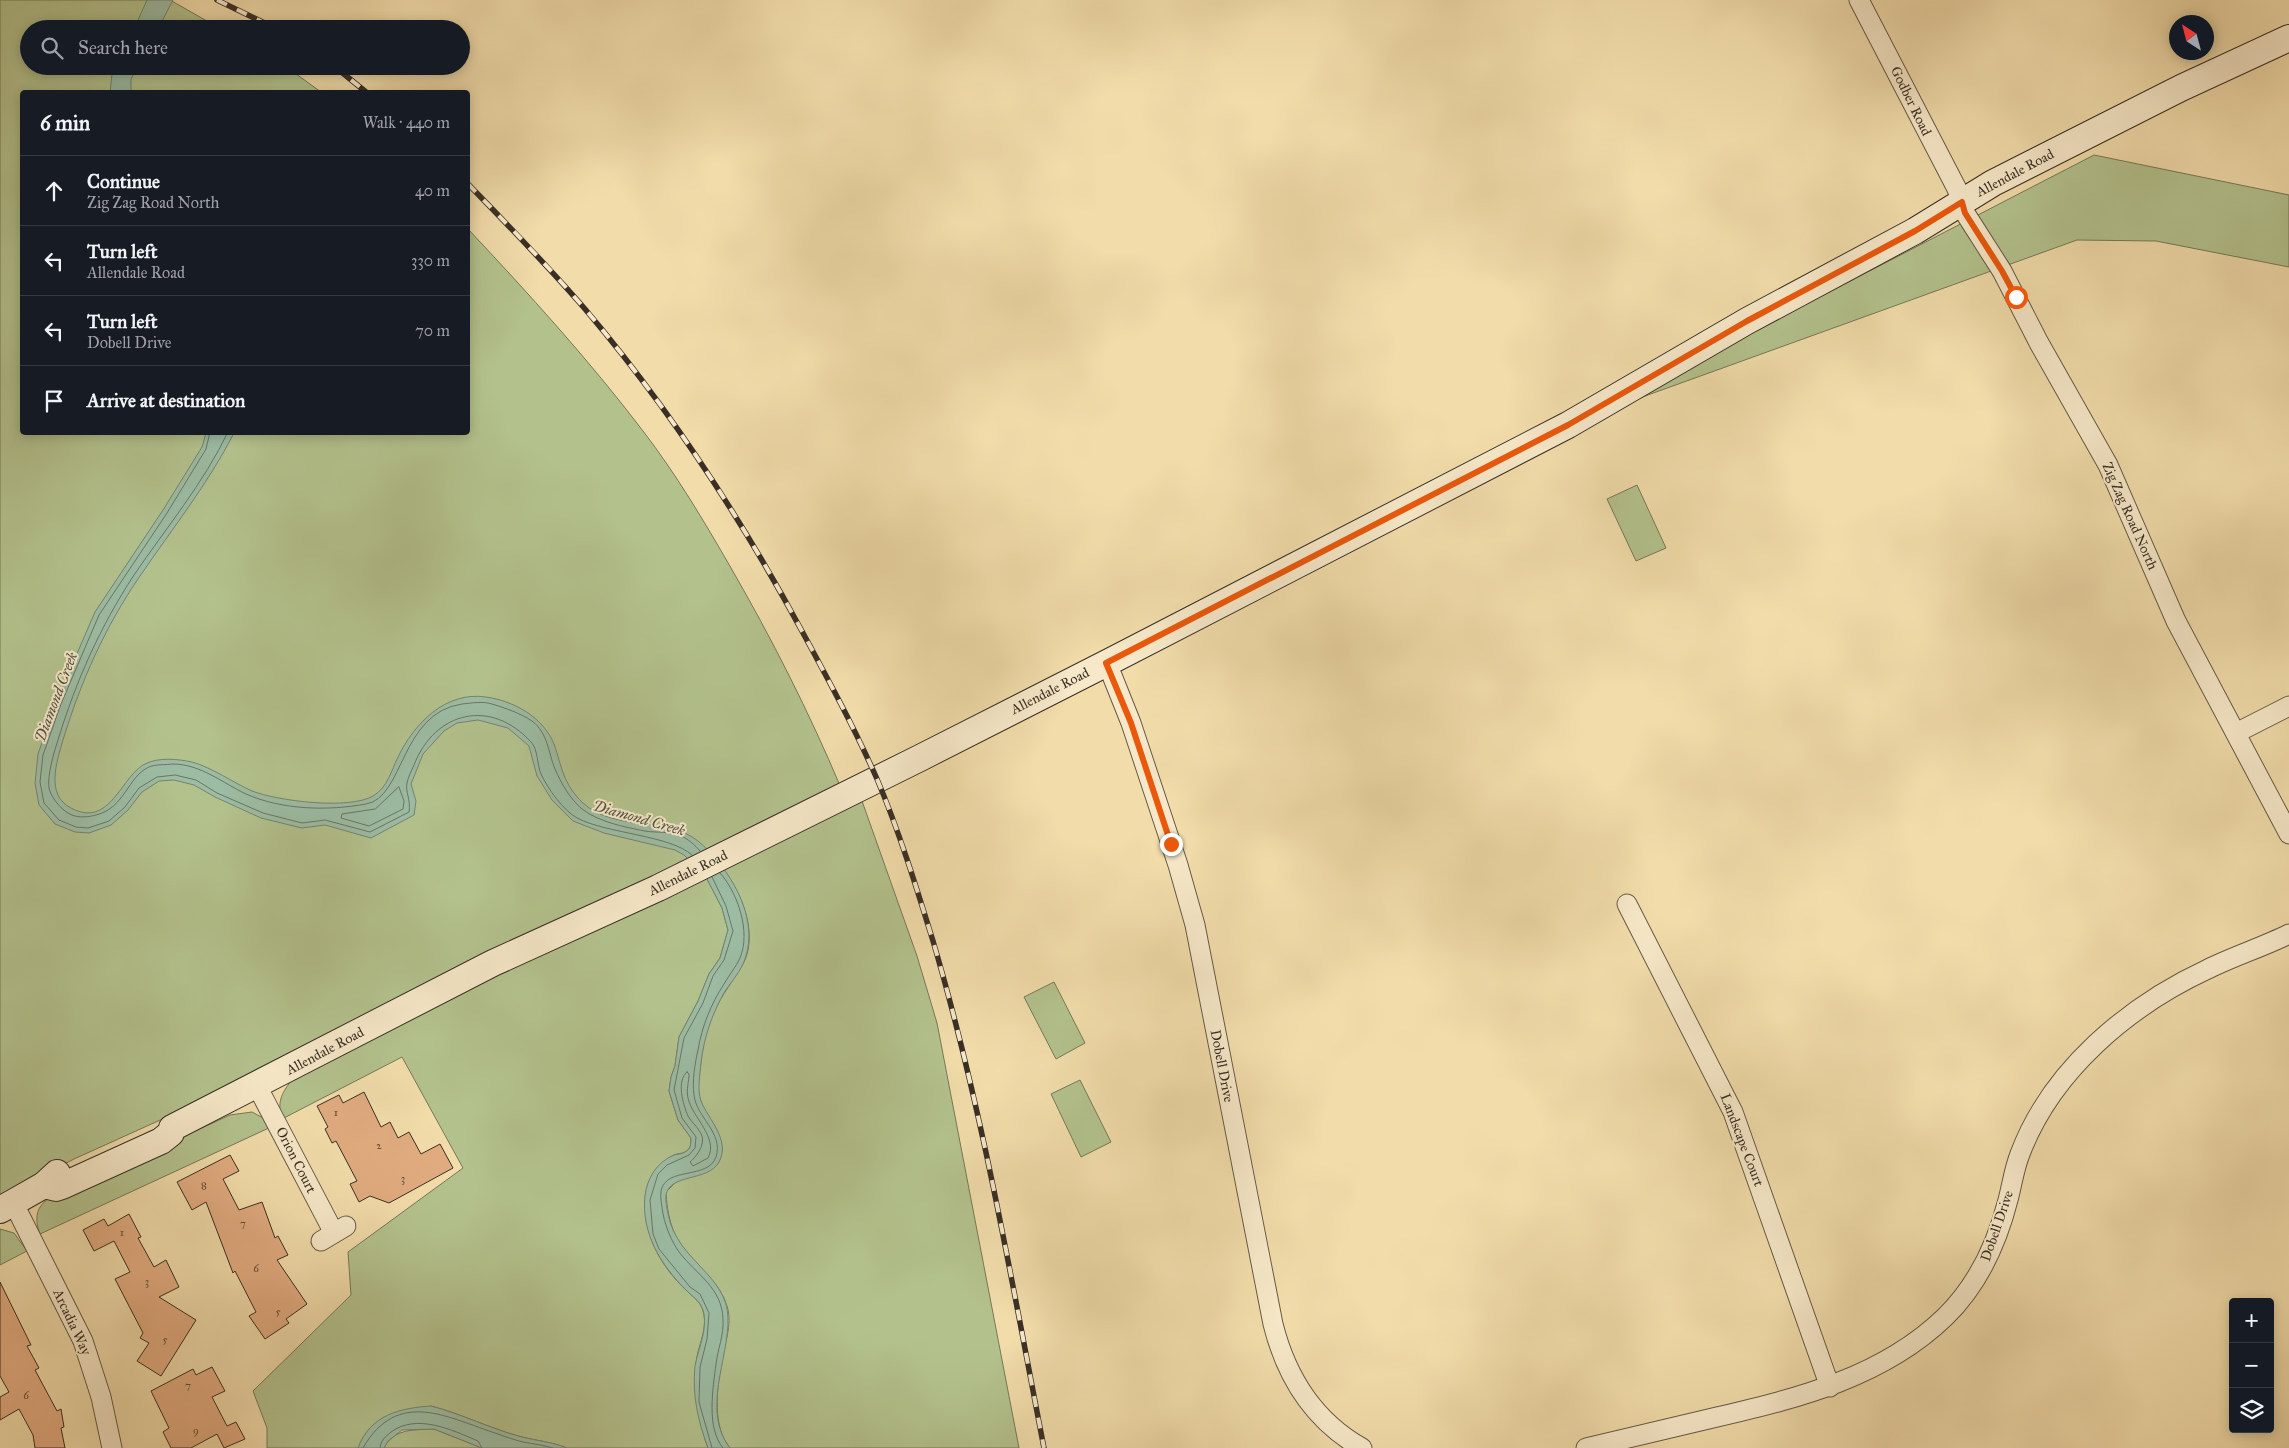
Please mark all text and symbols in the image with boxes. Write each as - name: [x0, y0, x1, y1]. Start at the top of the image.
- north arrow: [2169, 15, 2214, 60]
- search box: [20, 20, 470, 75]
- icon: search: [38, 34, 66, 62]
- text: Search here: [78, 36, 168, 59]
- street label: Godber Road: [1887, 63, 1935, 139]
- text: 6 min: [40, 110, 90, 136]
- text: Walk · 440 m: [363, 113, 450, 132]
- street label: Allendale Road: [1972, 145, 2057, 201]
- text: Continue: [87, 170, 160, 193]
- icon: ahead: [40, 177, 68, 205]
- text: 40 m: [415, 181, 450, 200]
- text: Zig Zag Road North: [87, 193, 219, 212]
- text: Turn left: [87, 240, 157, 263]
- icon: left: [40, 247, 68, 275]
- text: 330 m: [411, 251, 450, 270]
- text: Allendale Road: [87, 263, 185, 282]
- route start: [2005, 286, 2028, 309]
- text: Turn left: [87, 310, 157, 333]
- icon: left: [40, 317, 68, 345]
- text: 70 m: [415, 321, 450, 340]
- text: Dobell Drive: [87, 333, 171, 352]
- icon: arrive: [40, 387, 68, 415]
- text: Arrive at destination: [87, 389, 245, 412]
- street label: Zig Zag Road North: [2099, 460, 2161, 573]
- water label: Diamond Creek: [31, 649, 82, 745]
- street label: Allendale Road: [1007, 664, 1092, 718]
- water label: Diamond Creek: [591, 796, 687, 840]
- route end: [1160, 833, 1183, 856]
- street label: Allendale Road: [645, 847, 730, 900]
- street label: Allendale Road: [282, 1023, 367, 1079]
- street label: Dobell Drive: [1207, 1028, 1237, 1104]
- street label: Landscape Court: [1717, 1091, 1768, 1189]
- house number: 1: [334, 1106, 338, 1119]
- street label: Orion Court: [272, 1124, 320, 1196]
- house number: 2: [376, 1139, 382, 1152]
- house number: 3: [401, 1172, 405, 1185]
- house number: 8: [201, 1179, 207, 1192]
- street label: Dobell Drive: [1977, 1188, 2017, 1264]
- house number: 7: [240, 1217, 246, 1230]
- house number: 1: [120, 1226, 124, 1239]
- house number: 6: [253, 1262, 259, 1275]
- house number: 3: [145, 1275, 149, 1288]
- street label: Arcadia Way: [49, 1285, 95, 1358]
- map controls: [2229, 1298, 2274, 1433]
- button: +: [2229, 1298, 2274, 1343]
- house number: 5: [275, 1305, 281, 1318]
- house number: 5: [162, 1333, 168, 1346]
- button: −: [2229, 1343, 2274, 1388]
- house number: 7: [185, 1379, 191, 1392]
- button: layers: [2229, 1388, 2274, 1433]
- house number: 6: [23, 1389, 29, 1402]
- house number: 9: [193, 1424, 199, 1437]

